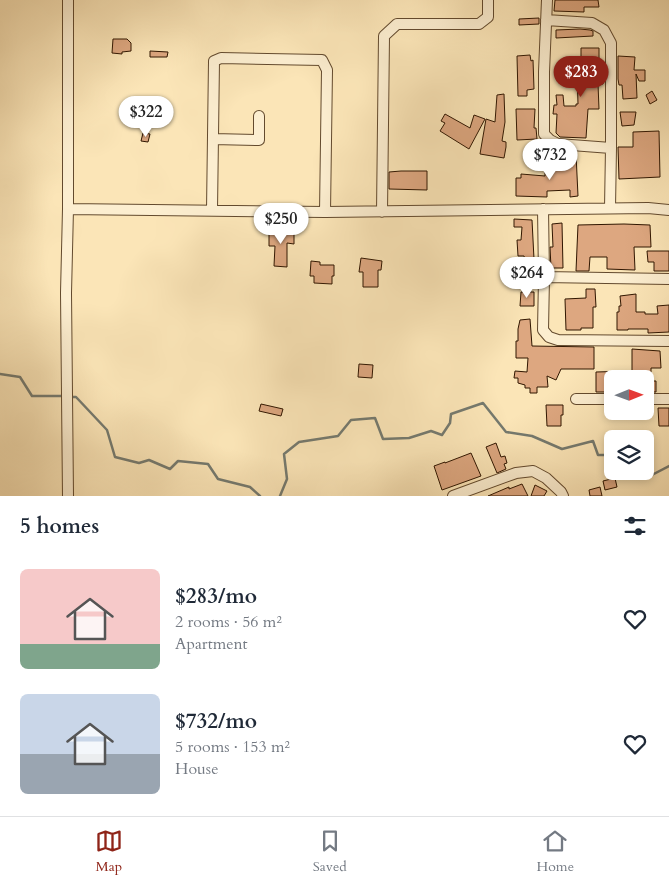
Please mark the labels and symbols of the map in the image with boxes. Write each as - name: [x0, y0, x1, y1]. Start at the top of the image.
- pin: $283: [551, 56, 611, 98]
- pin: $322: [116, 96, 176, 138]
- pin: $732: [520, 138, 580, 181]
- pin: $250: [251, 202, 311, 245]
- pin: $264: [497, 256, 557, 299]
- north arrow: [604, 370, 654, 420]

